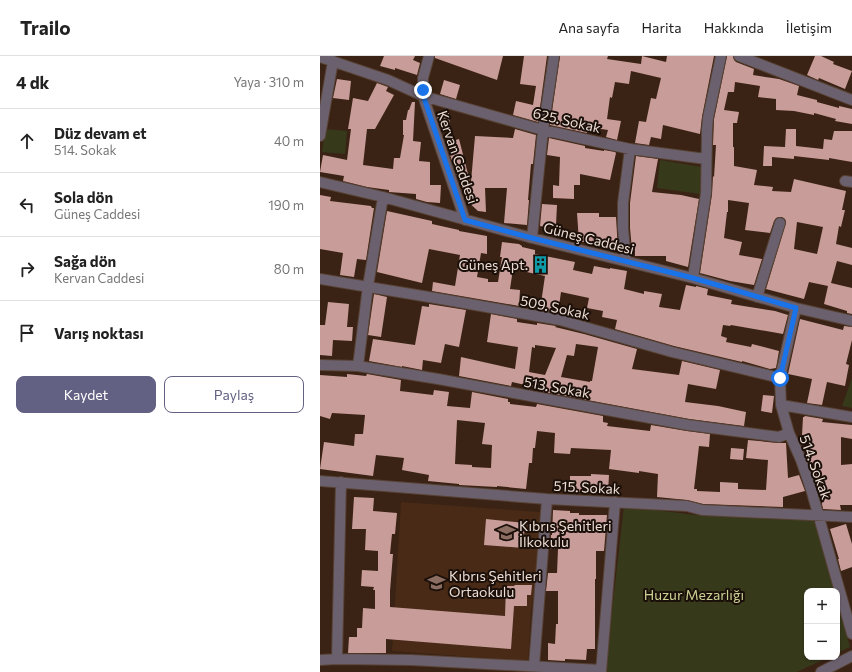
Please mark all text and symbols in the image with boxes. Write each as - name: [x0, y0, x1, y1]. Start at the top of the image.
- text: Trailo: [20, 16, 71, 39]
- text: Ana sayfa: [558, 19, 620, 36]
- text: Harita: [642, 19, 682, 36]
- text: Hakkında: [704, 19, 764, 36]
- text: İletişim: [786, 19, 832, 36]
- text: 4 dk: [16, 72, 49, 93]
- text: Yaya · 310 m: [233, 74, 304, 90]
- route end: [414, 81, 432, 99]
- street label: 625. Sokak: [531, 104, 603, 136]
- street label: Kervan Caddesi: [434, 108, 482, 206]
- text: Düz devam et: [54, 124, 147, 142]
- icon: ahead: [16, 130, 38, 152]
- text: 40 m: [274, 133, 304, 149]
- text: 514. Sokak: [54, 142, 117, 158]
- text: Sola dön: [54, 188, 113, 206]
- icon: left: [16, 194, 38, 216]
- text: 190 m: [268, 197, 304, 213]
- text: Güneş Caddesi: [54, 206, 140, 222]
- street label: Güneş Caddesi: [542, 219, 636, 257]
- text: Sağa dön: [54, 252, 116, 270]
- building icon: Güneş Apt.: [531, 254, 551, 274]
- place label: Güneş Apt.: [459, 256, 528, 273]
- icon: right: [16, 258, 38, 280]
- text: 80 m: [274, 261, 304, 277]
- text: Kervan Caddesi: [54, 270, 144, 286]
- street label: 509. Sokak: [519, 291, 592, 323]
- icon: arrive: [16, 322, 38, 344]
- text: Varış noktası: [54, 324, 144, 342]
- route start: [771, 369, 789, 387]
- street label: 513. Sokak: [523, 373, 592, 401]
- button: Kaydet: [16, 376, 156, 413]
- button: Paylaş: [164, 376, 304, 413]
- street label: 514. Sokak: [796, 432, 836, 502]
- street label: 515. Sokak: [553, 477, 621, 497]
- place label: Kıbrıs Şehitleri İlkokulu: [519, 517, 612, 550]
- school or university icon: Kıbrıs Şehitleri İlkokulu: [496, 523, 516, 543]
- place label: Kıbrıs Şehitleri Ortaokulu: [449, 567, 542, 600]
- school or university icon: Kıbrıs Şehitleri Ortaokulu: [426, 573, 446, 593]
- park label: Huzur Mezarlığı: [644, 586, 744, 603]
- map controls: [804, 588, 840, 660]
- button: +: [804, 588, 840, 624]
- button: −: [804, 624, 840, 660]

